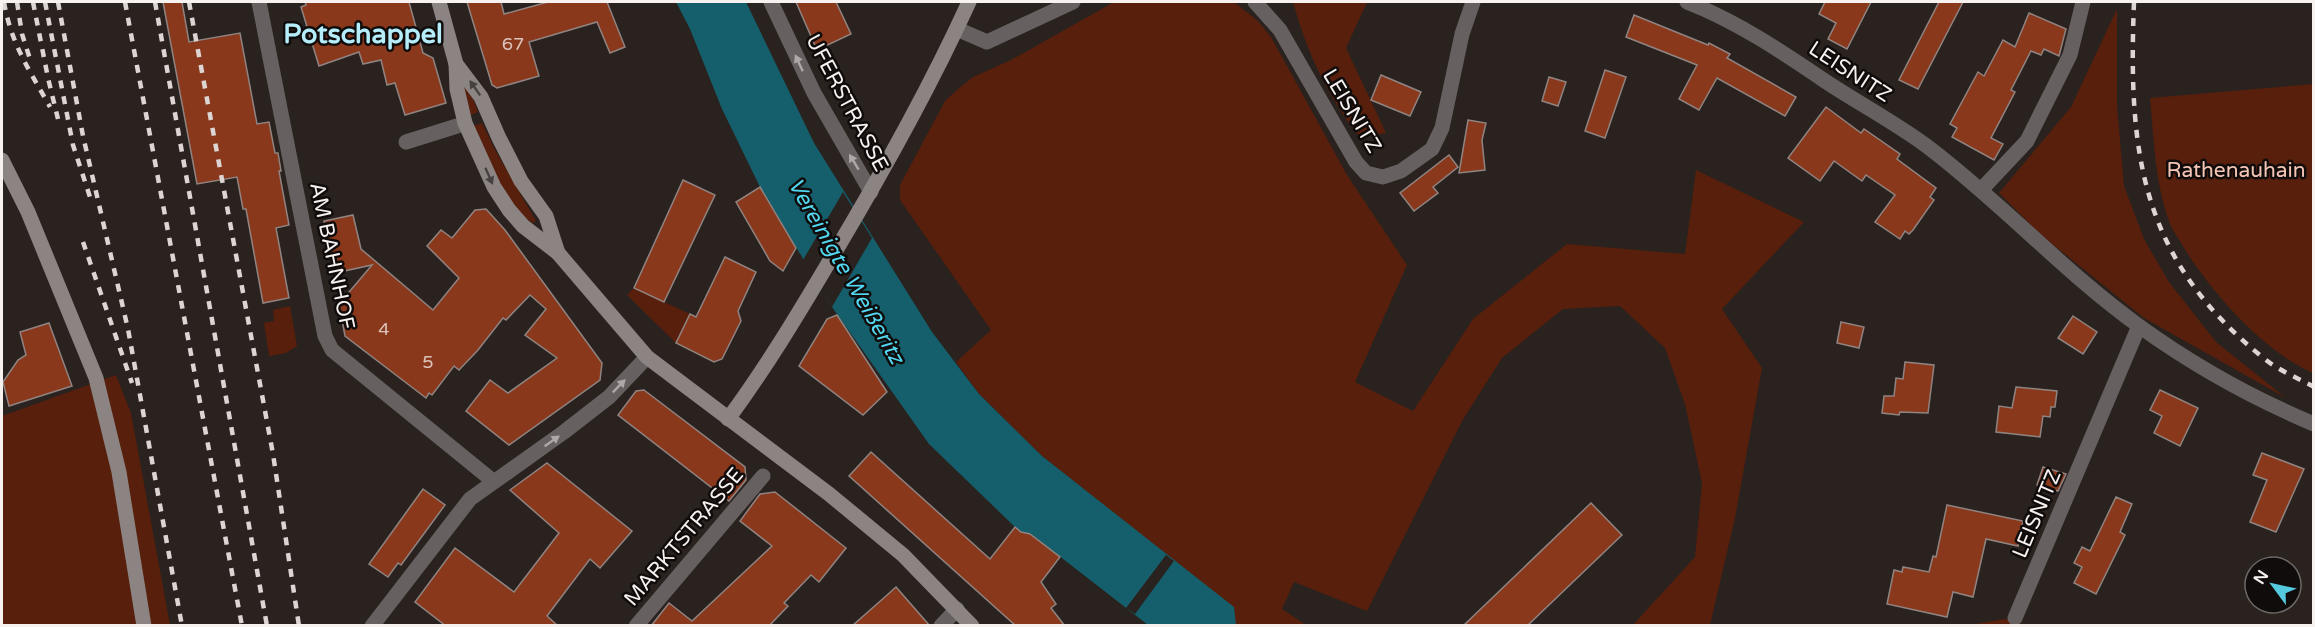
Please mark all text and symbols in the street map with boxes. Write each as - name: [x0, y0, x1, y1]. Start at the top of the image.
- district label: Potschappel: [283, 18, 443, 51]
- street label: UFERSTRASSE: [800, 30, 894, 176]
- house number: 67: [502, 33, 524, 55]
- street label: LEISNITZ: [1804, 36, 1896, 108]
- one-way arrow: [795, 54, 804, 71]
- street label: LEISNITZ: [1317, 65, 1387, 157]
- one-way arrow: [469, 80, 481, 96]
- one-way arrow: [848, 154, 859, 170]
- park label: Rathenauhain: [2166, 158, 2306, 183]
- one-way arrow: [485, 168, 494, 185]
- water label: Vereinigte Weißeritz: [782, 174, 911, 370]
- street label: AM BAHNHOF: [304, 180, 360, 332]
- house number: 4: [378, 318, 390, 340]
- house number: 5: [422, 351, 434, 373]
- one-way arrow: [612, 379, 626, 394]
- one-way arrow: [543, 435, 559, 447]
- street label: MARKTSTRASSE: [619, 463, 749, 611]
- street label: LEISNITZ: [2007, 466, 2067, 562]
- north arrow: [2243, 555, 2303, 615]
- text: N: [2249, 567, 2273, 588]

